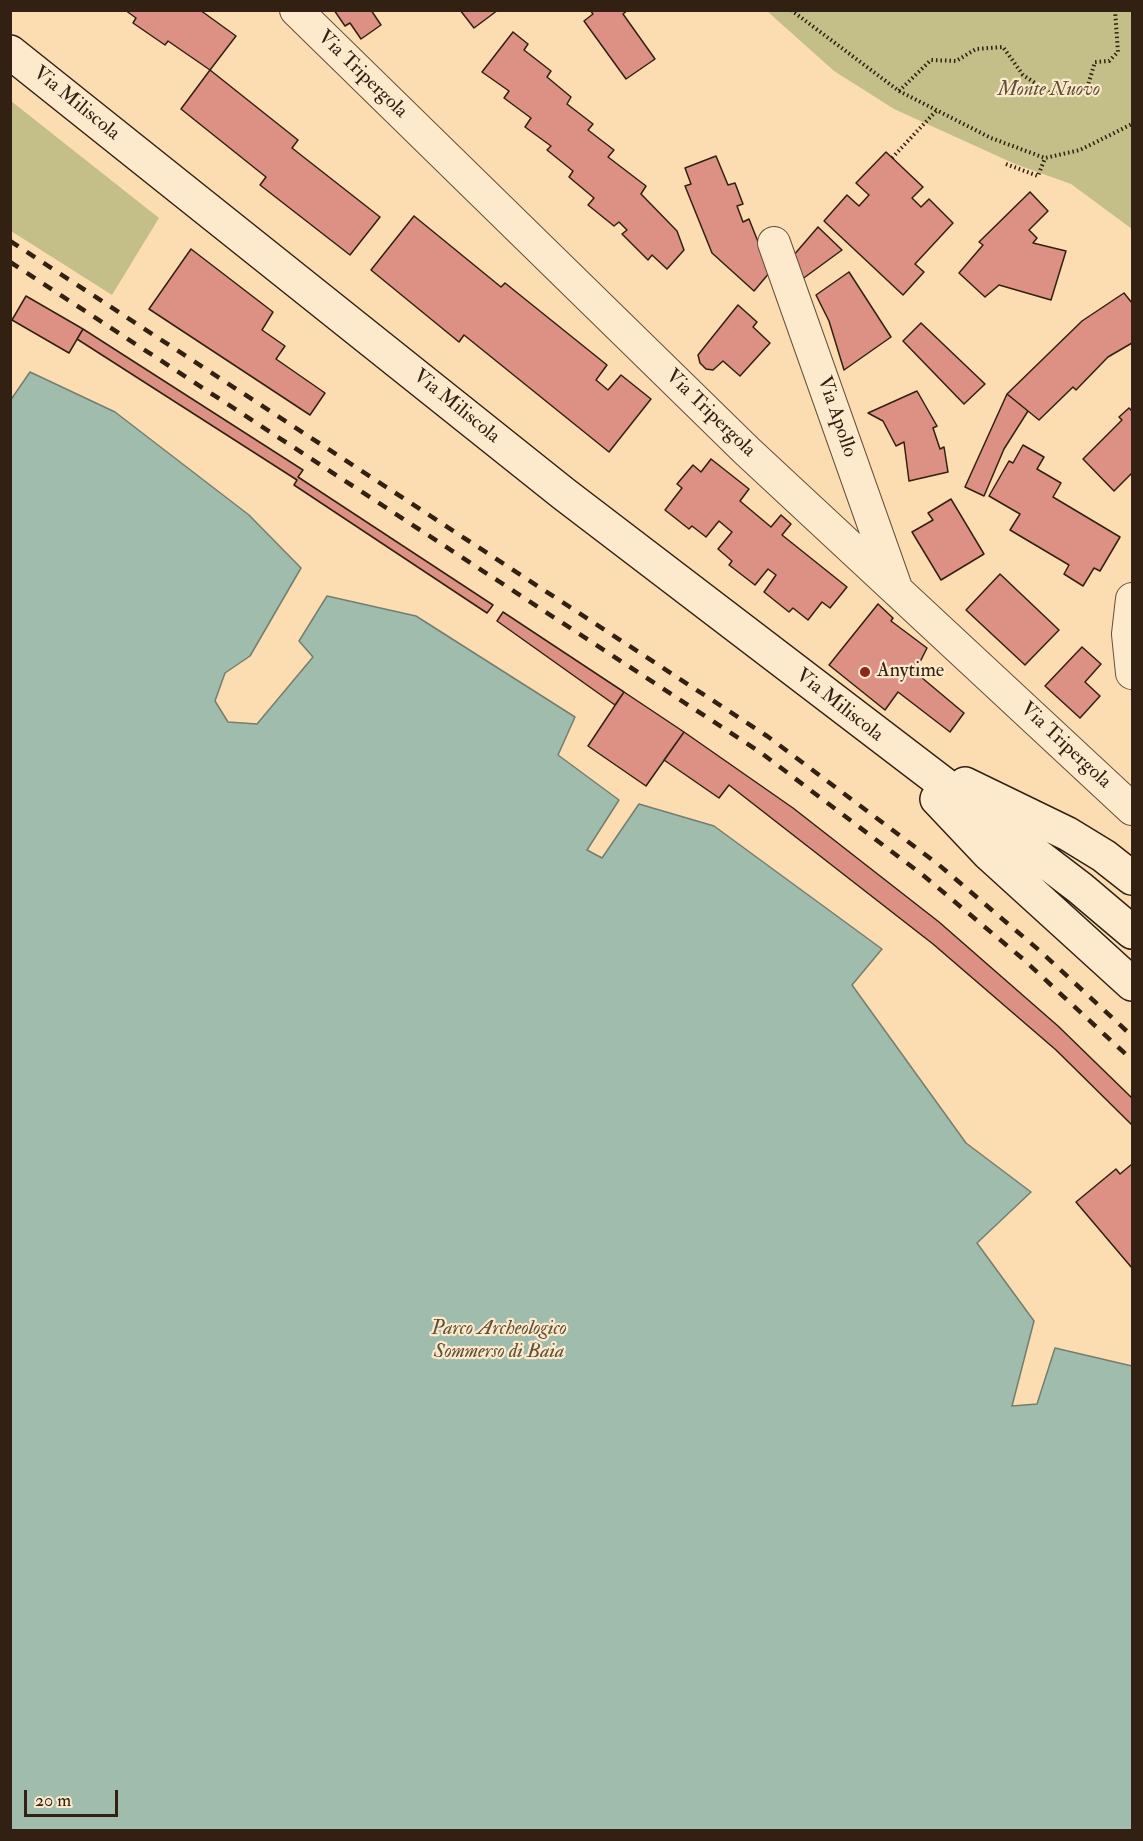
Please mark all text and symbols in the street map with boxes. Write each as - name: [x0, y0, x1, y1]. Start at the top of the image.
- street label: Via Tripergola: [312, 26, 412, 124]
- street label: Via Miliscola: [28, 62, 124, 146]
- park label: Monte Nuovo: [998, 79, 1100, 103]
- street label: Via Miliscola: [408, 365, 504, 449]
- street label: Via Tripergola: [660, 365, 760, 463]
- street label: Via Apollo: [811, 373, 861, 461]
- place label: Anytime: [877, 660, 944, 684]
- street label: Via Miliscola: [790, 664, 888, 748]
- marker: Anytime: [858, 665, 872, 679]
- street label: Via Tripergola: [1014, 698, 1116, 794]
- park label: Parco Archeologico Sommerso di Baia: [431, 1318, 567, 1365]
- scale bar: [27, 1778, 122, 1816]
- text: 20 m: [35, 1789, 71, 1812]

